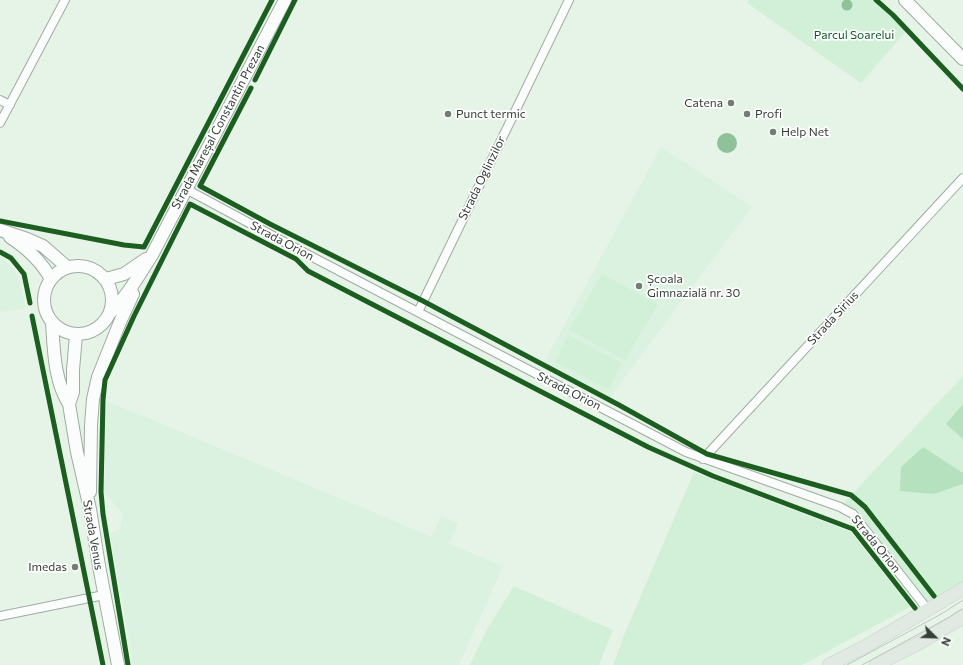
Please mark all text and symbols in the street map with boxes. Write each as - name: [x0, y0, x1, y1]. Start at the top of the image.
- park label: Parcul Soarelui: [814, 28, 894, 42]
- street label: Strada Mareșal Constantin Prezan: [168, 42, 268, 212]
- place label: Catena: [684, 96, 723, 110]
- marker: Catena: [726, 98, 736, 108]
- place label: Punct termic: [456, 107, 526, 121]
- place label: Profi: [755, 107, 782, 121]
- marker: Punct termic: [443, 109, 453, 119]
- marker: Profi: [742, 109, 752, 119]
- place label: Help Net: [781, 125, 829, 139]
- marker: Help Net: [768, 127, 778, 137]
- street label: Strada Oglinzilor: [455, 134, 509, 222]
- street label: Strada Orion: [248, 218, 316, 264]
- place label: Școala Gimnazială nr. 30: [647, 272, 740, 300]
- marker: Școala Gimnazială nr. 30: [634, 281, 644, 291]
- street label: Strada Sirius: [804, 288, 862, 348]
- street label: Strada Orion: [535, 369, 603, 413]
- street label: Strada Venus: [80, 499, 106, 571]
- street label: Strada Orion: [848, 512, 904, 576]
- place label: Imedas: [28, 560, 67, 574]
- marker: Imedas: [70, 562, 80, 572]
- north arrow: [915, 617, 955, 657]
- text: N: [939, 636, 954, 648]

